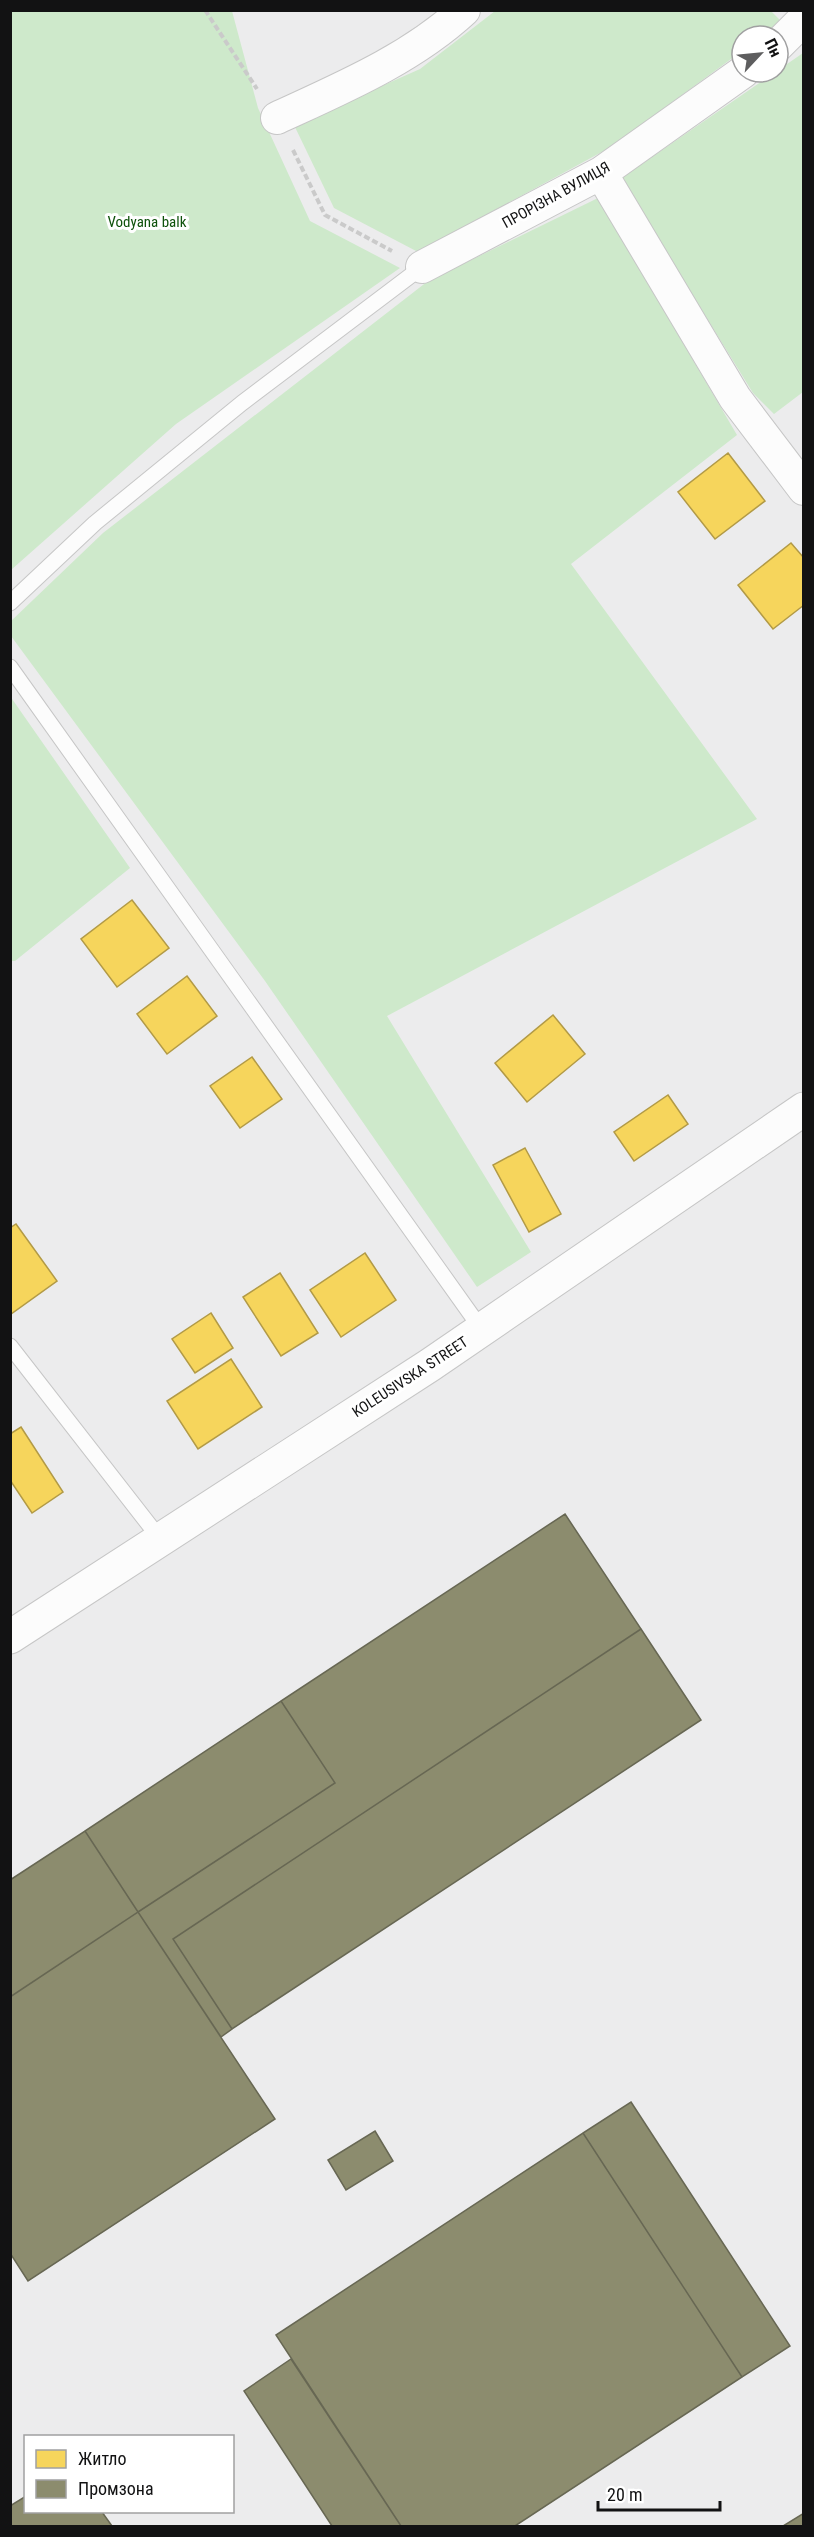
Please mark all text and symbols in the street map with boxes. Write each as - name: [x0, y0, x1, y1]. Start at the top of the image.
- north arrow: [730, 24, 790, 84]
- text: Пн: [761, 35, 785, 60]
- street label: ПРОРІЗНА ВУЛИЦЯ: [499, 158, 613, 232]
- park label: Vodyana balk: [107, 213, 187, 231]
- street label: KOLEUSIVSKA STREET: [349, 1333, 471, 1421]
- legend: [24, 2435, 234, 2513]
- text: Житло: [78, 2448, 127, 2469]
- scale bar: [598, 2474, 720, 2512]
- text: Промзона: [78, 2478, 154, 2499]
- text: 20 m: [607, 2484, 642, 2505]

